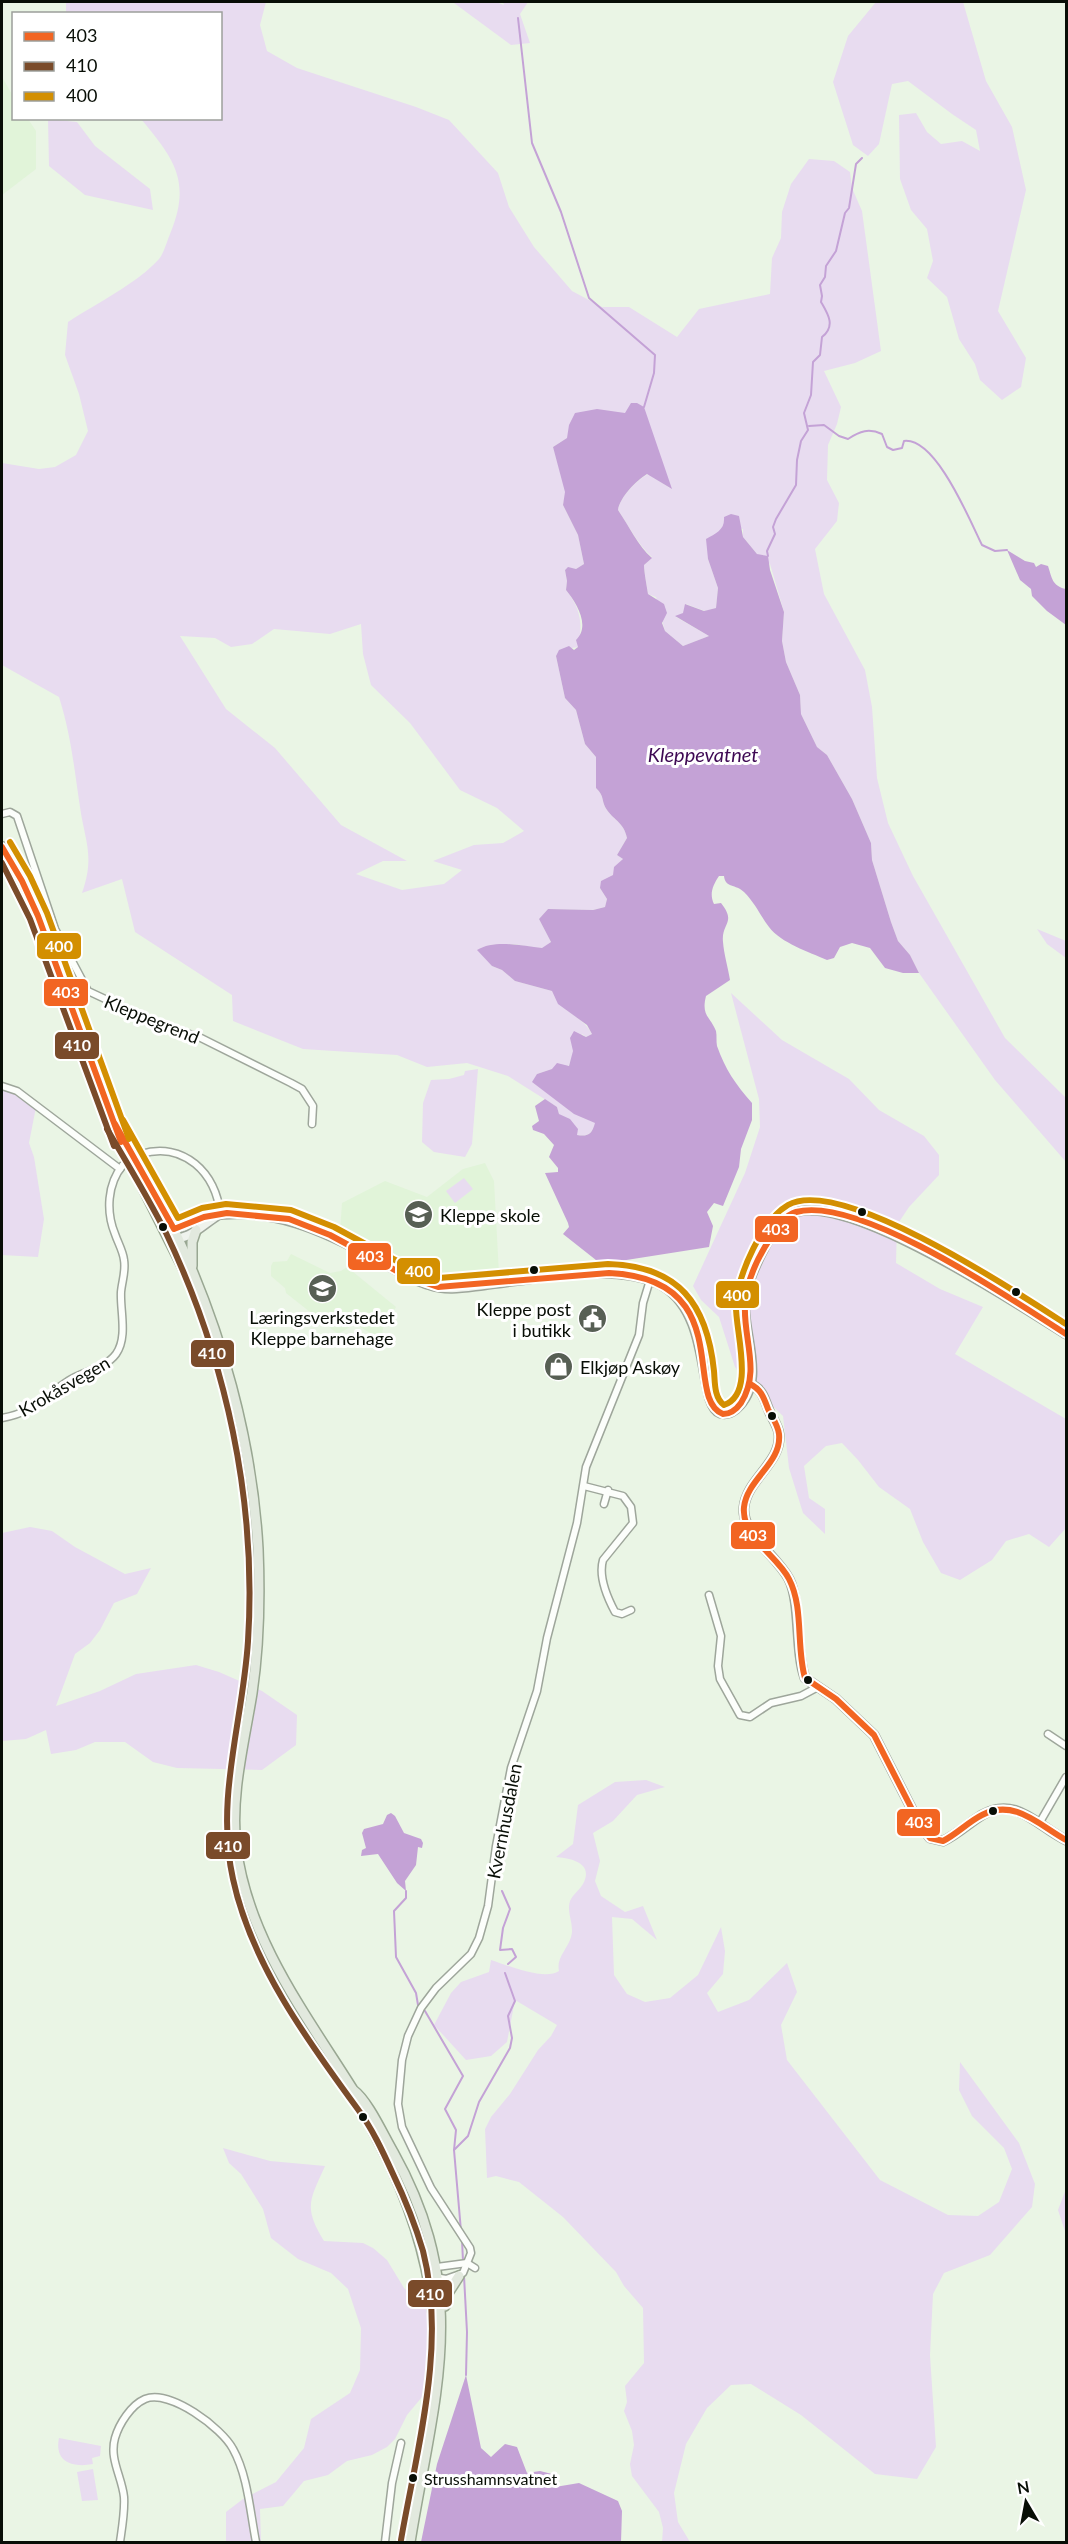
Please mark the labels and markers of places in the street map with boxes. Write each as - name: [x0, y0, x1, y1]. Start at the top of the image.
- school or university icon: Kleppe skole: [403, 1199, 435, 1231]
- place label: Kleppe skole: [440, 1204, 540, 1226]
- unlabelled marker: [856, 1206, 868, 1218]
- unlabelled marker: [157, 1221, 169, 1233]
- unlabelled marker: [528, 1264, 540, 1276]
- school or university icon: Læringsverkstedet Kleppe barnehage: [306, 1272, 338, 1304]
- unlabelled marker: [1010, 1286, 1022, 1298]
- place label: Kleppe post i butikk: [476, 1298, 572, 1341]
- public building icon: Kleppe post i butikk: [576, 1303, 608, 1335]
- place label: Læringsverkstedet Kleppe barnehage: [249, 1306, 395, 1349]
- shop icon: Elkjøp Askøy: [543, 1351, 575, 1383]
- place label: Elkjøp Askøy: [580, 1356, 681, 1378]
- unlabelled marker: [766, 1410, 778, 1422]
- unlabelled marker: [802, 1674, 814, 1686]
- unlabelled marker: [987, 1805, 999, 1817]
- unlabelled marker: [357, 2111, 369, 2123]
- place label: Strusshamnsvatnet: [424, 2469, 557, 2488]
- marker: Strusshamnsvatnet: [407, 2472, 419, 2484]

